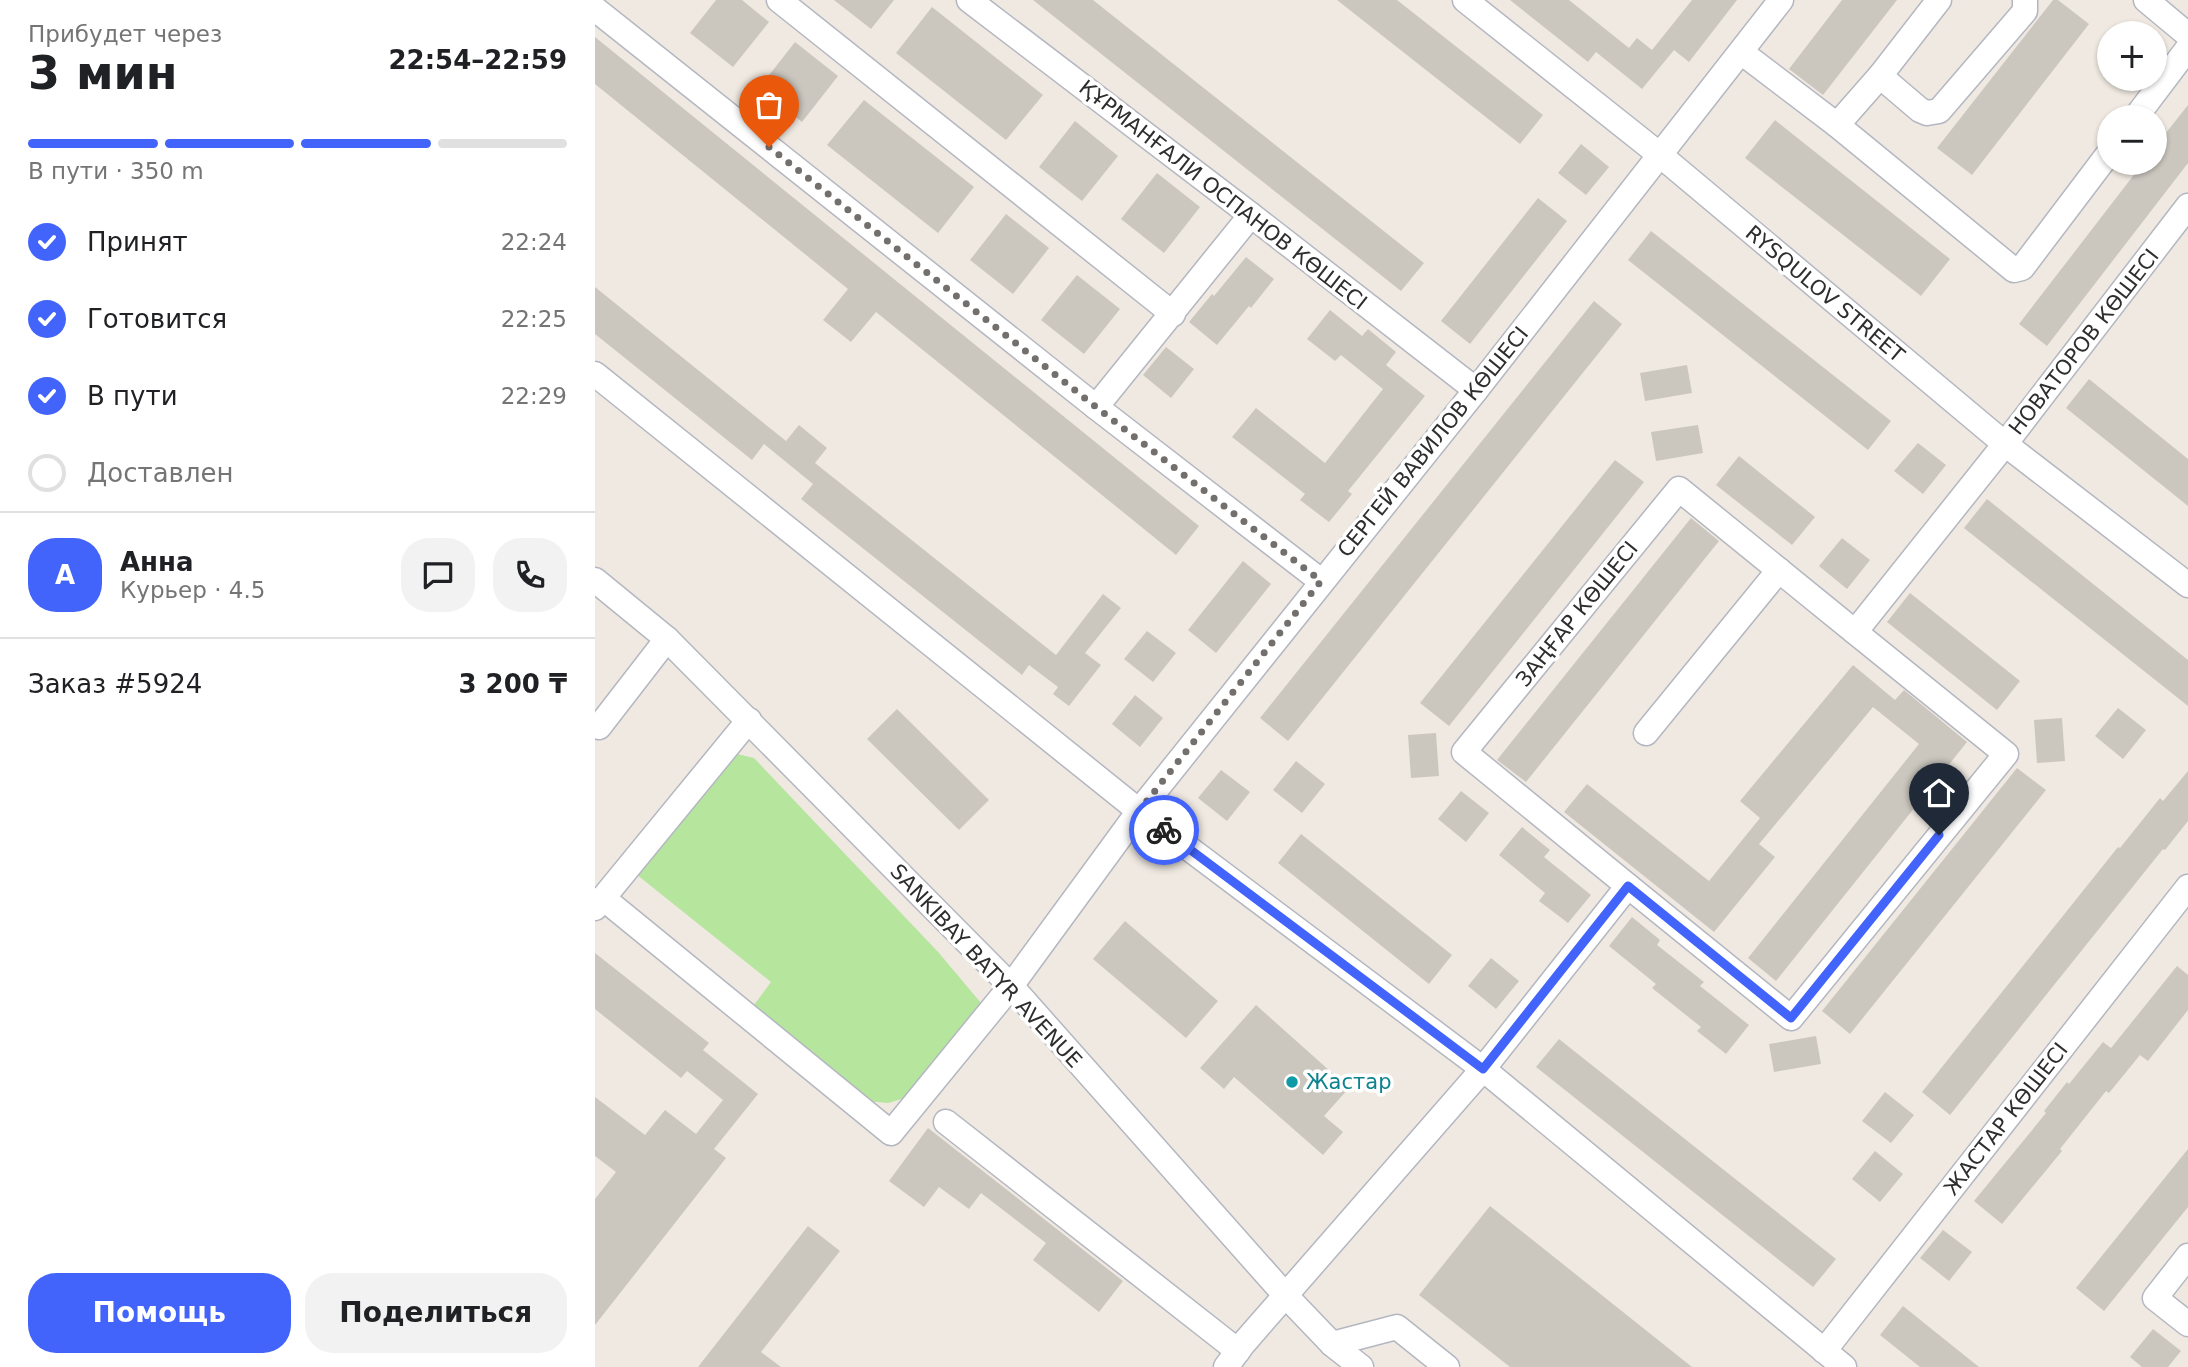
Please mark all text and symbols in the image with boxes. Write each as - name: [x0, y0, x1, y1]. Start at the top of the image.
- text: Прибудет через: [28, 21, 222, 47]
- map controls: [2097, 21, 2167, 175]
- button: +: [2097, 21, 2167, 91]
- text: 22:54–22:59: [388, 45, 567, 75]
- text: 3 мин: [28, 46, 178, 100]
- pin: [739, 75, 799, 147]
- street label: ҚҰРМАНҒАЛИ ОСПАНОВ КӨШЕСІ: [1074, 75, 1372, 315]
- icon: bag: [750, 86, 788, 124]
- button: −: [2097, 105, 2167, 175]
- text: В пути · 350 m: [28, 158, 204, 184]
- street label: RYSQULOV STREET: [1741, 221, 1909, 367]
- icon: check: [28, 223, 66, 261]
- text: Принят: [87, 227, 188, 257]
- text: 22:24: [501, 229, 567, 255]
- street label: НОВАТОРОВ КӨШЕСІ: [2004, 244, 2164, 440]
- icon: check: [28, 300, 66, 338]
- text: Готовится: [87, 304, 227, 334]
- text: 22:25: [501, 306, 567, 332]
- street label: СЕРГЕЙ ВАВИЛОВ КӨШЕСІ: [1332, 321, 1533, 562]
- icon: check: [28, 377, 66, 415]
- text: В пути: [87, 381, 178, 411]
- text: 22:29: [501, 383, 567, 409]
- text: Доставлен: [87, 458, 234, 488]
- street label: ЗАҢҒАР КӨШЕСІ: [1511, 537, 1643, 691]
- button: chat: [401, 538, 475, 612]
- button: phone: [493, 538, 567, 612]
- text: Анна: [120, 547, 194, 577]
- text: А: [55, 560, 75, 590]
- text: Курьер · 4.5: [120, 577, 265, 603]
- text: Заказ #5924: [28, 669, 202, 699]
- text: 3 200 ₸: [458, 669, 567, 699]
- pin: [1909, 763, 1969, 835]
- icon: home: [1920, 774, 1958, 812]
- courier: [1129, 795, 1199, 865]
- icon: bike: [1145, 811, 1183, 849]
- street label: SANKIBAY BATYR AVENUE: [885, 859, 1087, 1073]
- street label: ЖАСТАР КӨШЕСІ: [1939, 1038, 2073, 1200]
- place label: Жастар: [1306, 1070, 1391, 1094]
- marker: Жастар: [1284, 1074, 1300, 1090]
- button: Помощь: [28, 1273, 291, 1353]
- button: Поделиться: [305, 1273, 567, 1353]

